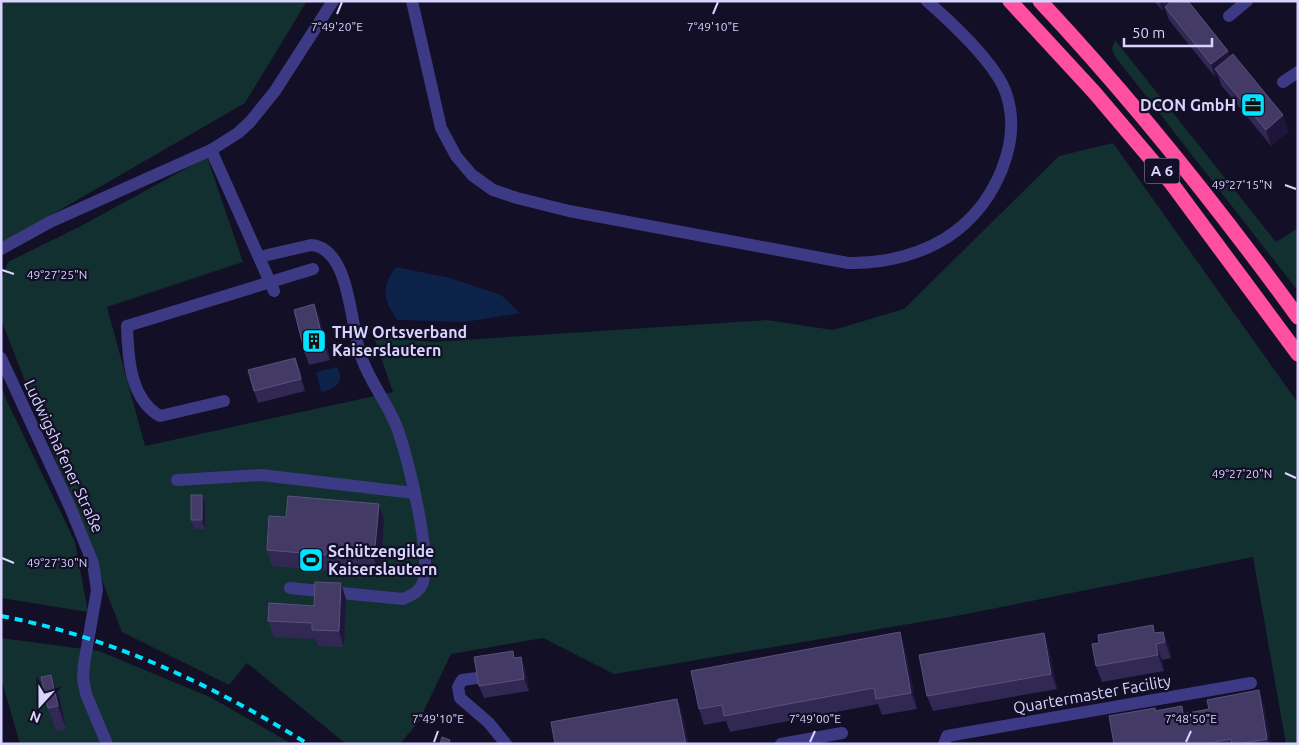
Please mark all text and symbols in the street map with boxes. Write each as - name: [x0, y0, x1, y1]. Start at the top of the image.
- scale bar: [1124, 15, 1212, 47]
- text: 7°49'20"E: [311, 20, 363, 33]
- text: 7°49'10"E: [687, 20, 739, 33]
- text: 50 m: [1132, 24, 1165, 41]
- office icon: DCON GmbH: [1240, 92, 1266, 118]
- place label: DCON GmbH: [1140, 96, 1236, 114]
- road number: A 6: [1144, 158, 1180, 184]
- text: 49°27'15"N: [1212, 178, 1272, 191]
- text: 49°27'25"N: [27, 268, 87, 281]
- place label: THW Ortsverband Kaiserslautern: [332, 323, 467, 359]
- building icon: THW Ortsverband Kaiserslautern: [301, 328, 327, 354]
- street label: Ludwigshafener Straße: [21, 377, 107, 535]
- text: 49°27'20"N: [1212, 467, 1272, 480]
- place label: Schützengilde Kaiserslautern: [328, 542, 437, 578]
- sports icon: Schützengilde Kaiserslautern: [298, 547, 324, 573]
- text: 49°27'30"N: [27, 556, 87, 569]
- street label: Quartermaster Facility: [1012, 671, 1173, 717]
- north arrow: [15, 680, 65, 730]
- text: N: [28, 708, 43, 726]
- text: 7°49'10"E: [412, 712, 464, 725]
- text: 7°49'00"E: [789, 712, 841, 725]
- text: 7°48'50"E: [1165, 712, 1217, 725]

